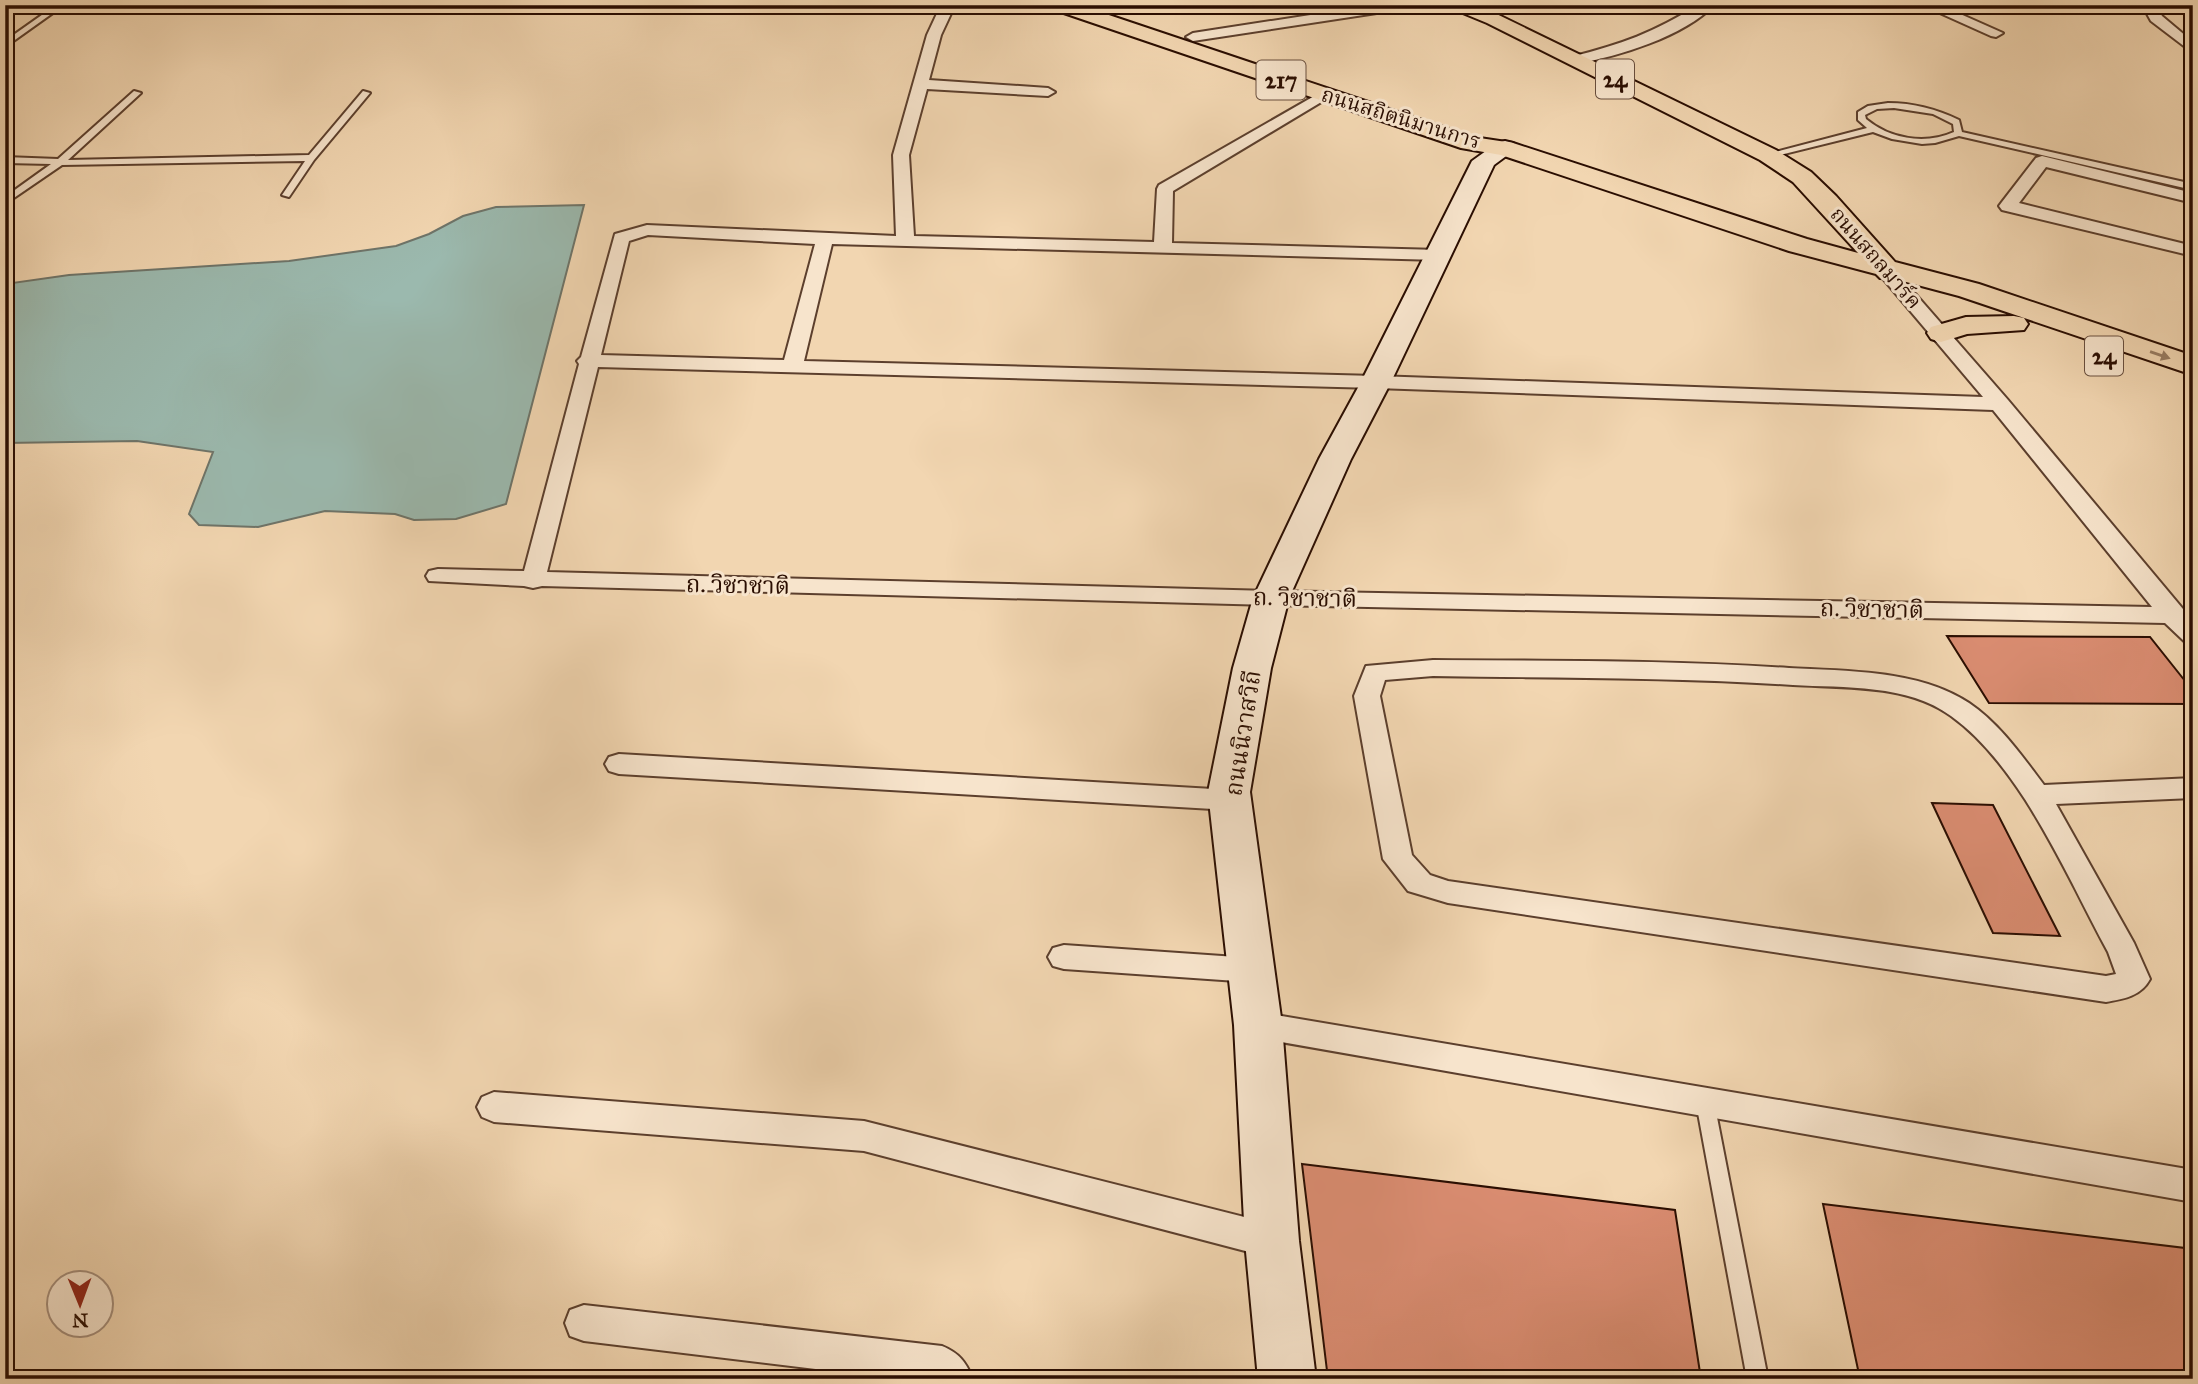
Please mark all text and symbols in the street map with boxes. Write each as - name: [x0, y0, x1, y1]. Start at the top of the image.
- road number: 217: [1256, 60, 1306, 100]
- road number: 24: [1596, 60, 1634, 99]
- street label: ถนนสถิตนิมานการ: [1318, 81, 1484, 155]
- street label: ถนนสถลมาร์ค: [1825, 202, 1927, 314]
- road number: 24: [2085, 336, 2123, 376]
- one-way arrow: [2150, 350, 2171, 360]
- street label: ถ. วิชาชาติ: [686, 569, 790, 601]
- street label: ถ. วิชาชาติ: [1253, 582, 1357, 614]
- street label: ถ. วิชาชาติ: [1820, 593, 1924, 625]
- street label: ถนนนิวาสวิถี: [1218, 668, 1268, 798]
- north arrow: [46, 1268, 116, 1338]
- text: N: [72, 1309, 89, 1332]

